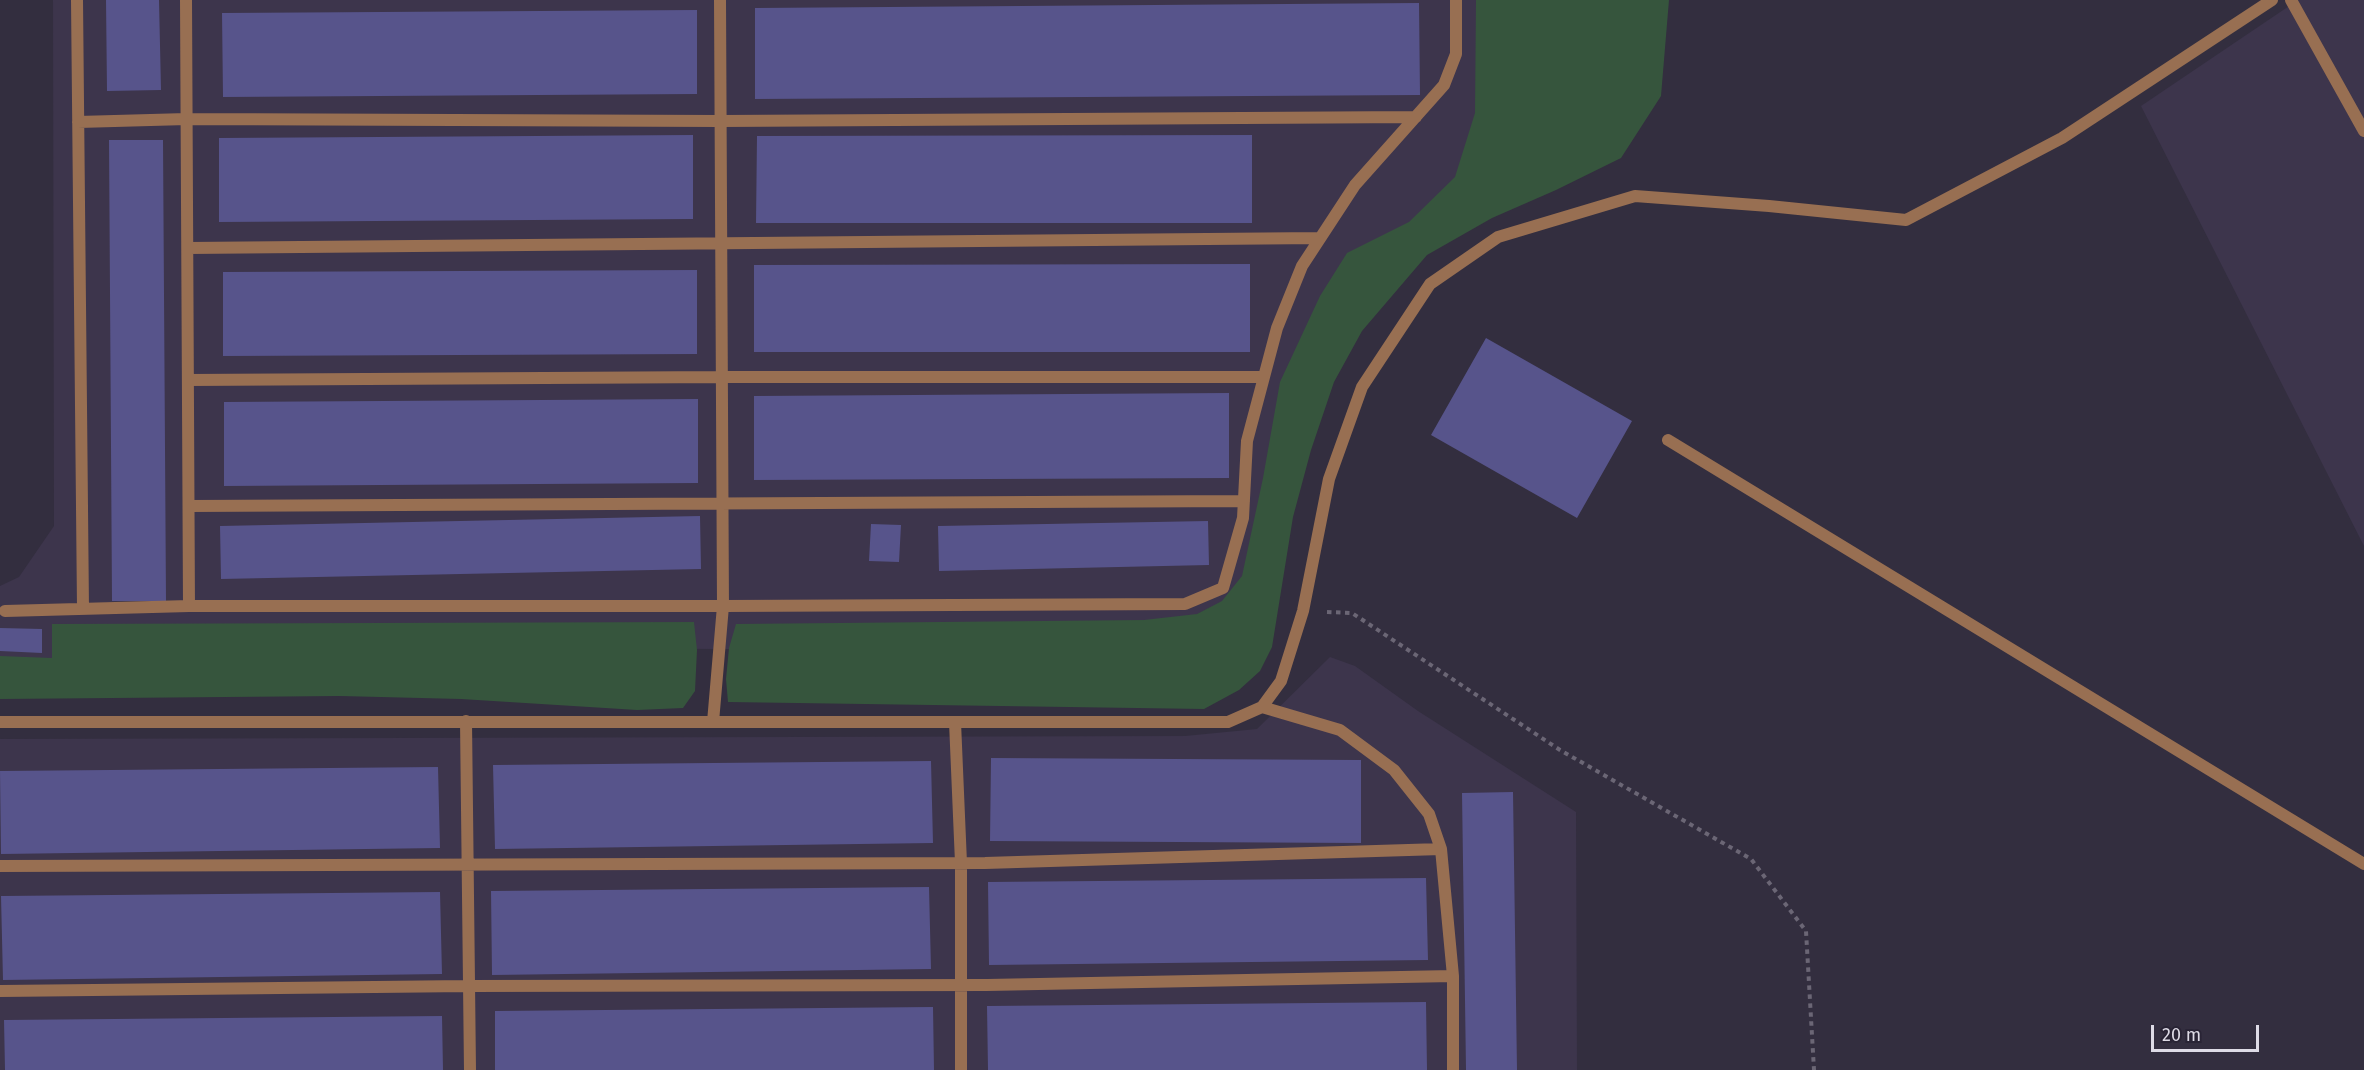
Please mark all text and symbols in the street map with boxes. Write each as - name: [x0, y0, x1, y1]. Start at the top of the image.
- scale bar: [2154, 1013, 2262, 1051]
- text: 20 m: [2162, 1024, 2201, 1046]

